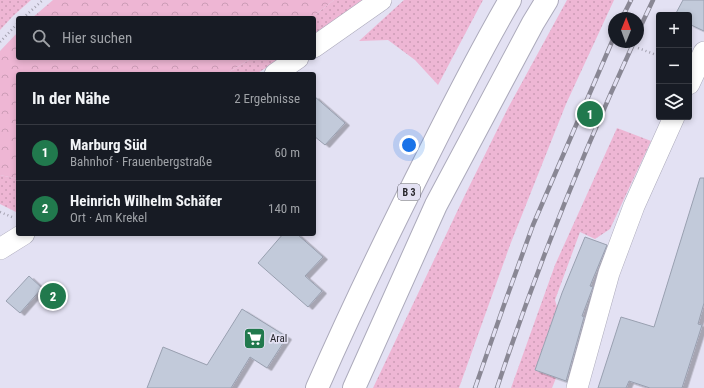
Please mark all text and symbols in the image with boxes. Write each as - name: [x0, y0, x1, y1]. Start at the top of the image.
- north arrow: [608, 12, 644, 48]
- map controls: [656, 12, 692, 120]
- button: +: [656, 12, 692, 48]
- search box: [16, 16, 316, 60]
- icon: search: [30, 27, 52, 49]
- text: Hier suchen: [62, 29, 132, 47]
- button: −: [656, 48, 692, 84]
- button: layers: [656, 84, 692, 120]
- text: In der Nähe: [32, 88, 110, 108]
- text: 2 Ergebnisse: [234, 91, 300, 106]
- pin: 1: [577, 99, 603, 129]
- your location: [399, 135, 419, 155]
- text: Marburg Süd: [70, 136, 147, 154]
- text: 1: [42, 145, 48, 160]
- text: 60 m: [274, 145, 300, 160]
- text: Bahnhof · Frauenbergstraße: [70, 154, 212, 169]
- road number: B 3: [398, 184, 420, 200]
- text: Heinrich Wilhelm Schäfer: [70, 192, 222, 210]
- text: 2: [42, 201, 48, 216]
- text: 140 m: [268, 201, 300, 216]
- text: Ort · Am Krekel: [70, 210, 147, 225]
- pin: 2: [40, 281, 66, 311]
- supermarket icon: Aral: [242, 325, 268, 351]
- place label: Aral: [270, 332, 287, 345]

